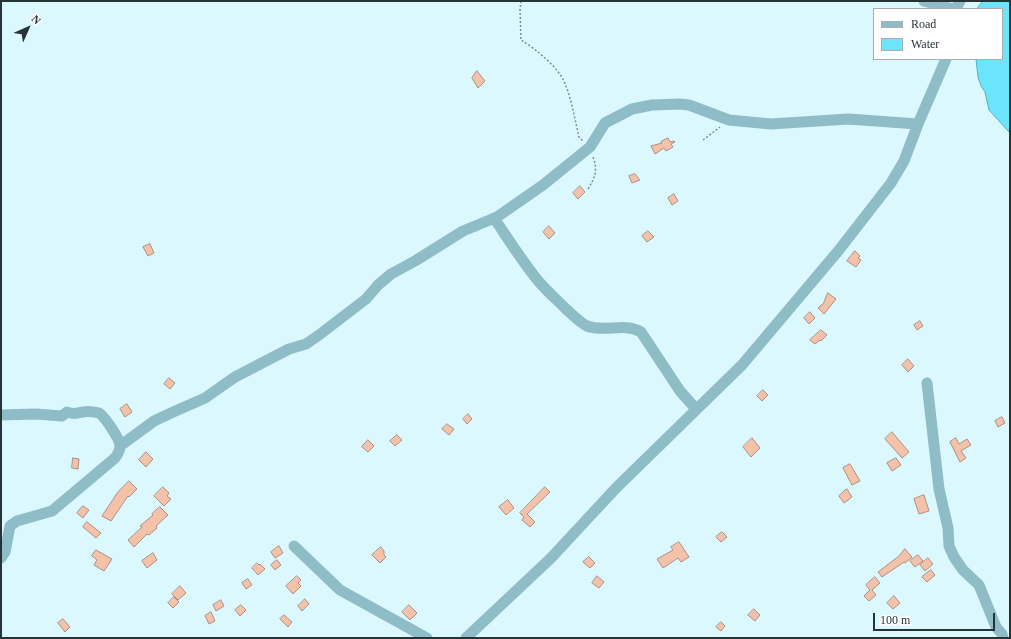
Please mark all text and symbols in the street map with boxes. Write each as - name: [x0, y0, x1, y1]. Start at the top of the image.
- north arrow: [8, 8, 48, 48]
- legend: [873, 8, 1003, 60]
- text: N: [29, 12, 44, 27]
- text: Road: [911, 17, 936, 31]
- text: Water: [911, 37, 939, 51]
- scale bar: [875, 605, 997, 631]
- text: 100 m: [880, 613, 910, 627]

